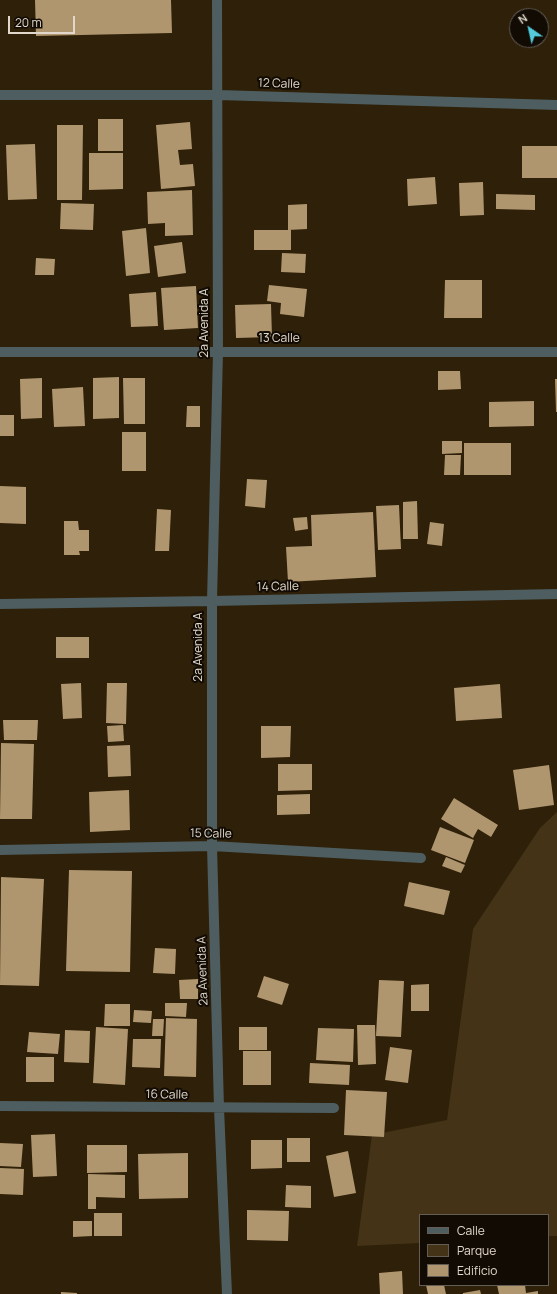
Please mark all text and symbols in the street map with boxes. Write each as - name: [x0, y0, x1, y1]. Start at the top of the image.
- scale bar: [10, 8, 77, 34]
- north arrow: [509, 8, 549, 48]
- text: N: [515, 10, 530, 27]
- text: 20 m: [15, 14, 42, 31]
- street label: 12 Calle: [258, 76, 300, 92]
- street label: 2a Avenida A: [198, 288, 212, 358]
- street label: 13 Calle: [258, 332, 300, 346]
- street label: 14 Calle: [257, 579, 299, 595]
- street label: 2a Avenida A: [192, 612, 206, 682]
- street label: 15 Calle: [190, 826, 232, 842]
- street label: 2a Avenida A: [195, 936, 211, 1006]
- street label: 16 Calle: [146, 1087, 188, 1103]
- legend: [419, 1214, 549, 1286]
- text: Calle: [457, 1222, 485, 1239]
- text: Parque: [457, 1242, 496, 1259]
- text: Edificio: [457, 1262, 497, 1279]

